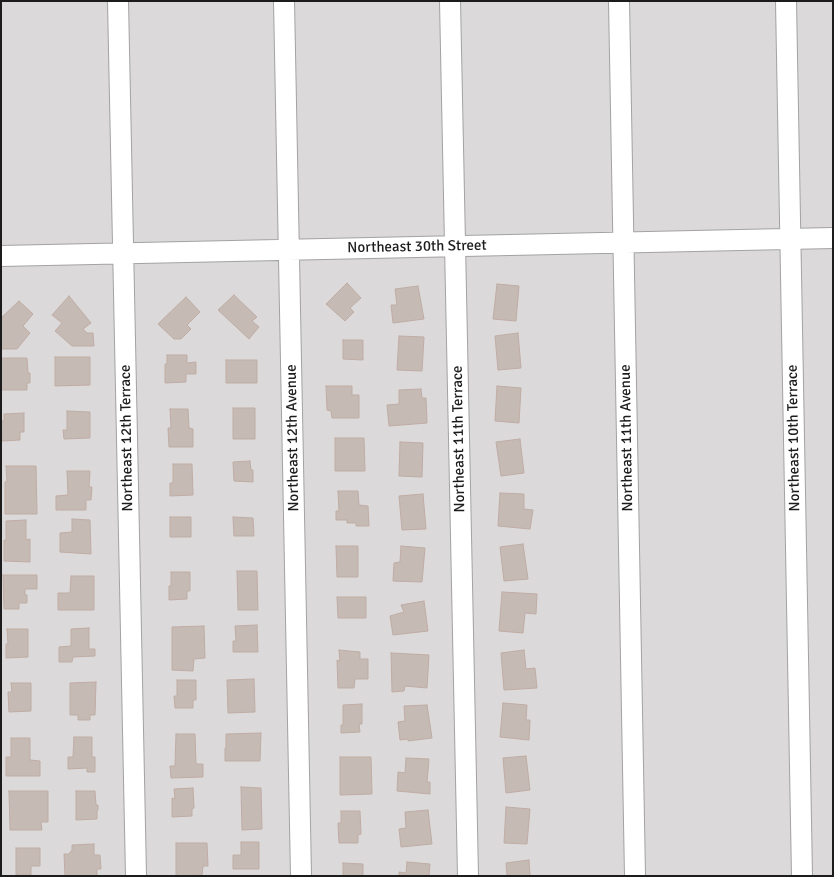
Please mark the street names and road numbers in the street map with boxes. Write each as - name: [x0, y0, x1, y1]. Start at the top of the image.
- street label: Northeast 30th Street: [347, 237, 487, 257]
- street label: Northeast 12th Terrace: [117, 364, 137, 512]
- street label: Northeast 12th Avenue: [283, 364, 303, 512]
- street label: Northeast 11th Avenue: [617, 364, 637, 512]
- street label: Northeast 10th Terrace: [784, 364, 804, 512]
- street label: Northeast 11th Terrace: [449, 365, 469, 513]

